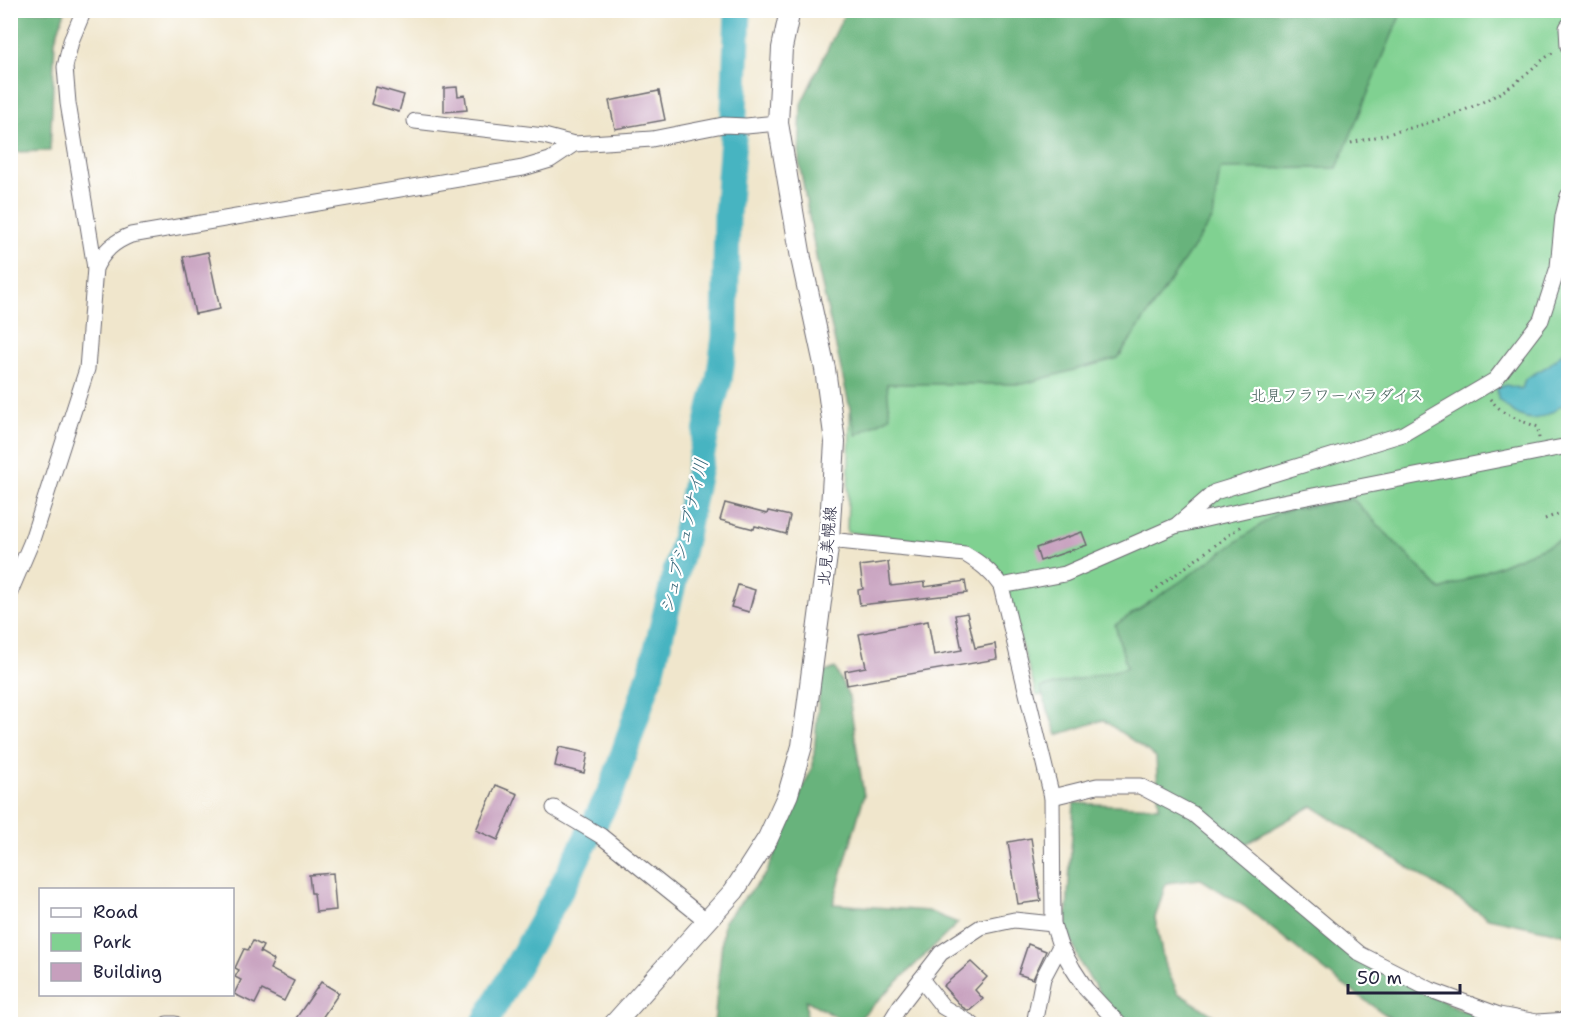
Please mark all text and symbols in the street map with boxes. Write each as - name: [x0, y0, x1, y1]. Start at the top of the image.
- park label: 北見フラワーパラダイス: [1250, 385, 1424, 406]
- water label: シュブシュブナイ川: [654, 456, 714, 616]
- street label: 北見美幌線: [813, 505, 841, 587]
- legend: [39, 888, 234, 996]
- text: Road: [93, 900, 138, 924]
- text: Park: [93, 930, 132, 954]
- scale bar: [1348, 957, 1460, 995]
- text: Building: [93, 960, 162, 984]
- text: 50 m: [1357, 966, 1402, 990]

